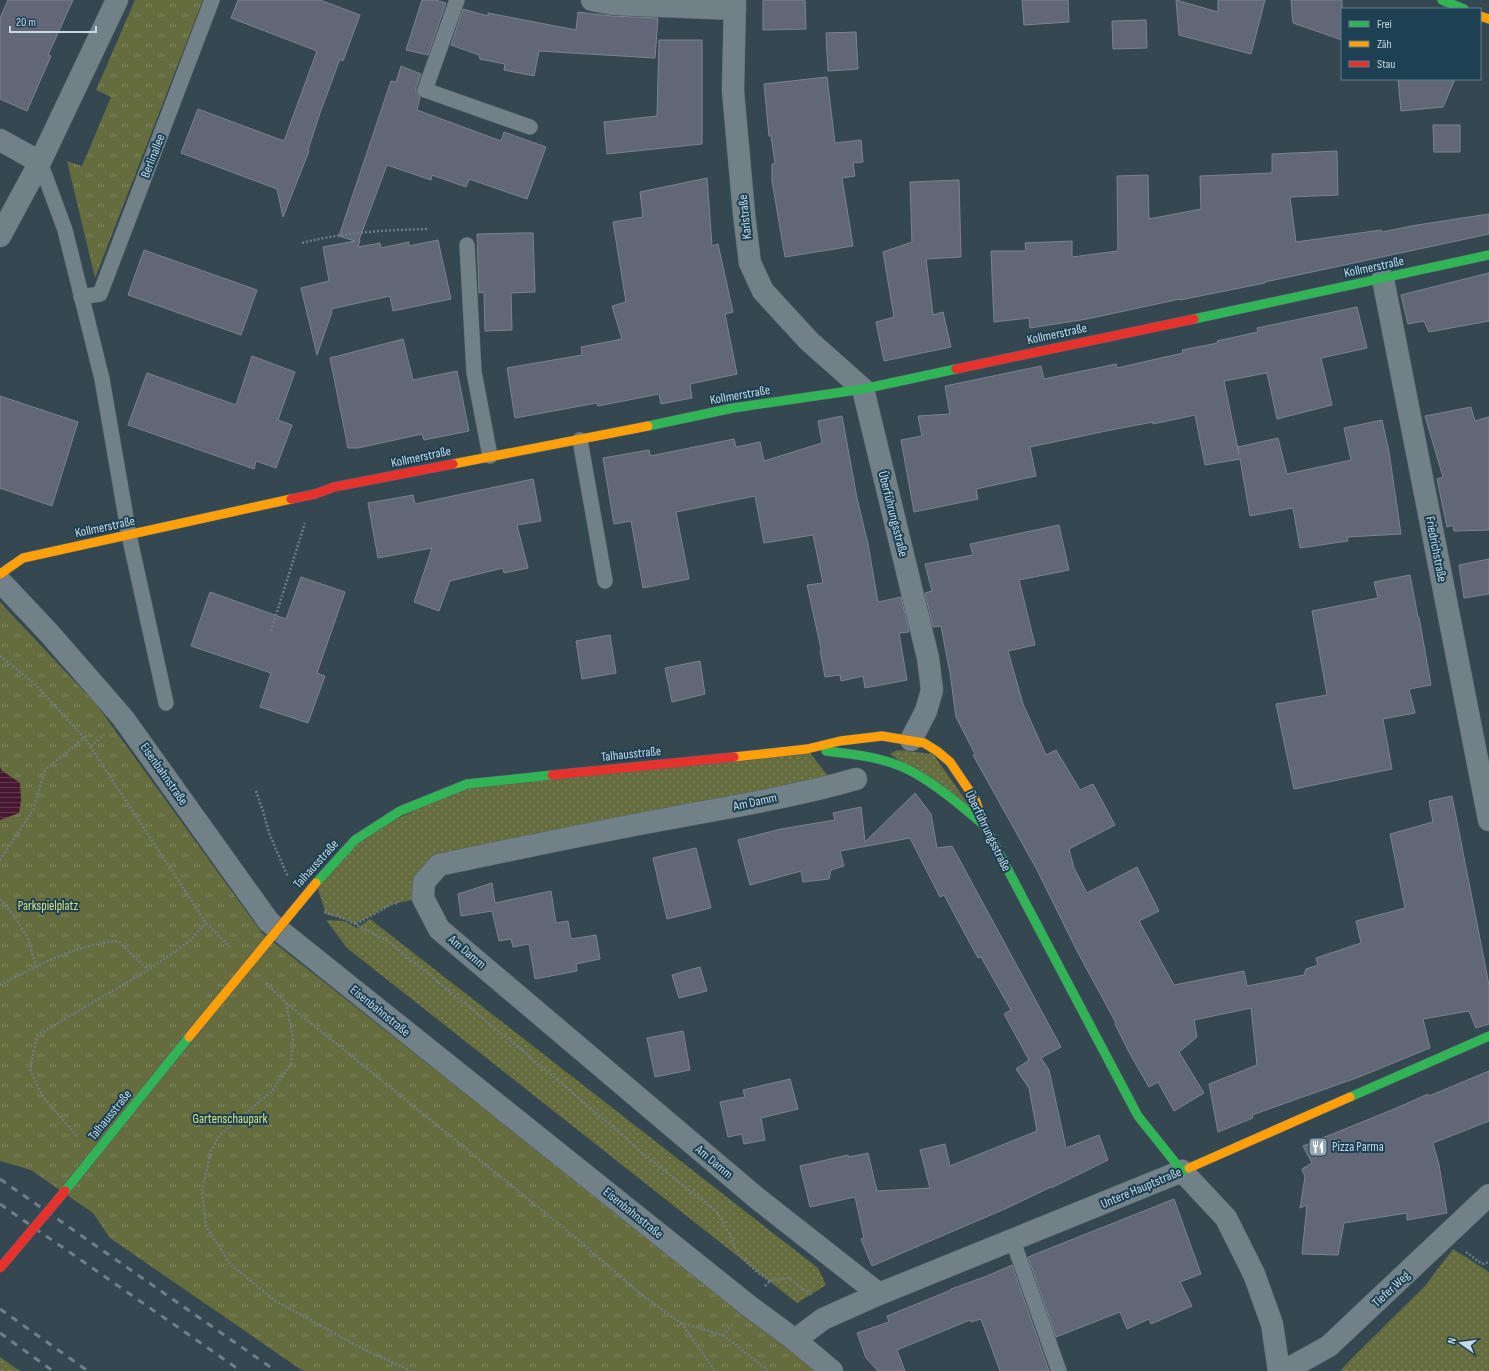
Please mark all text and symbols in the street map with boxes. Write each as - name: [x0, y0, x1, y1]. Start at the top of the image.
- scale bar: [10, 8, 96, 34]
- legend: [1341, 8, 1481, 80]
- text: 20 m: [16, 15, 36, 30]
- text: Frei: [1377, 17, 1392, 32]
- text: Zäh: [1377, 37, 1392, 52]
- text: Stau: [1377, 57, 1395, 72]
- street label: Berlinallee: [137, 132, 169, 180]
- street label: Karlstraße: [735, 194, 755, 240]
- street label: Kollmerstraße: [1343, 253, 1405, 281]
- street label: Kollmerstraße: [1026, 320, 1088, 348]
- street label: Kollmerstraße: [709, 382, 771, 408]
- street label: Kollmerstraße: [390, 443, 452, 471]
- street label: Überführungsstraße: [875, 469, 912, 559]
- street label: Kollmerstraße: [74, 513, 136, 541]
- street label: Friedrichstraße: [1422, 515, 1450, 583]
- street label: Eisenbahnstraße: [137, 740, 191, 808]
- street label: Talhausstraße: [600, 743, 662, 765]
- street label: Überführungsstraße: [962, 788, 1015, 874]
- street label: Am Damm: [731, 790, 778, 815]
- street label: Talhausstraße: [290, 836, 342, 892]
- park label: Parkspielplatz: [18, 898, 79, 914]
- street label: Am Damm: [444, 931, 489, 972]
- street label: Eisenbahnstraße: [347, 982, 413, 1040]
- street label: Talhausstraße: [85, 1087, 135, 1143]
- park label: Gartenschaupark: [193, 1111, 267, 1127]
- restaurant icon: Pizza Parma: [1307, 1136, 1329, 1158]
- place label: Pizza Parma: [1332, 1139, 1384, 1155]
- street label: Am Damm: [691, 1141, 736, 1182]
- street label: Untere Hauptstraße: [1098, 1164, 1184, 1212]
- street label: Eisenbahnstraße: [600, 1184, 666, 1242]
- street label: Tiefer Weg: [1369, 1267, 1413, 1311]
- north arrow: [1441, 1323, 1481, 1363]
- text: N: [1445, 1336, 1459, 1345]

